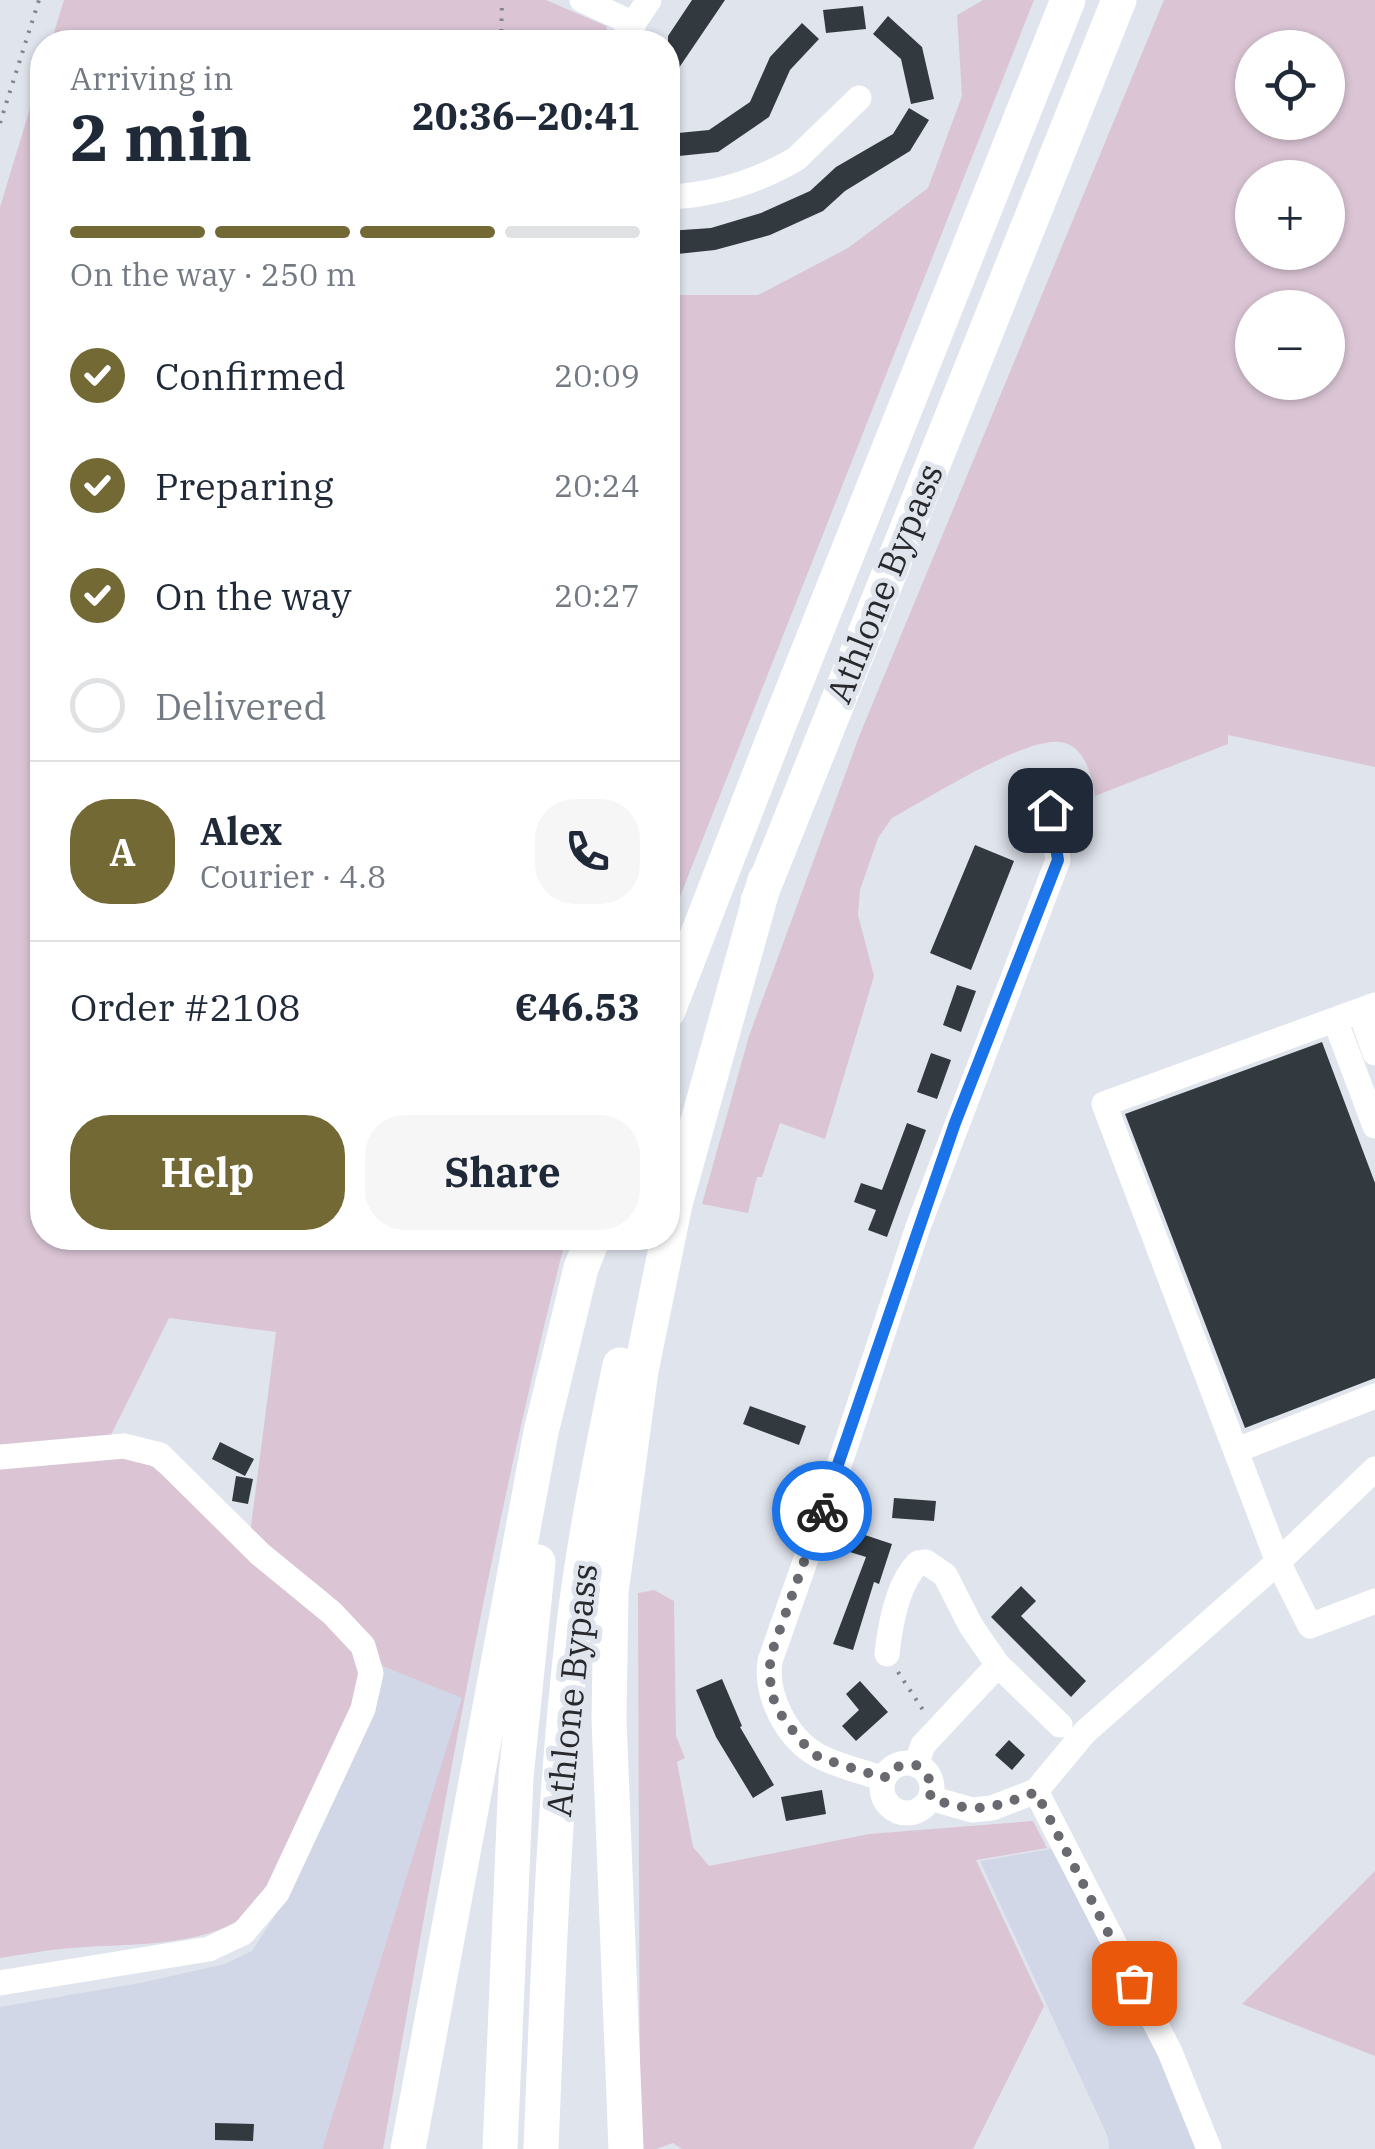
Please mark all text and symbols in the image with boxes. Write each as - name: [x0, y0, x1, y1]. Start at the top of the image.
- map controls: [1235, 30, 1345, 400]
- button: locate: [1235, 30, 1345, 140]
- text: Arriving in: [70, 57, 233, 99]
- text: 20:36–20:41: [412, 91, 640, 140]
- text: 2 min: [70, 94, 252, 179]
- button: +: [1235, 160, 1345, 270]
- text: On the way · 250 m: [70, 253, 356, 295]
- button: −: [1235, 290, 1345, 400]
- icon: check: [70, 348, 125, 403]
- text: Confirmed: [155, 351, 346, 400]
- text: 20:09: [554, 354, 640, 396]
- street label: Athlone Bypass: [815, 457, 953, 709]
- icon: check: [70, 458, 125, 513]
- text: Preparing: [155, 461, 334, 510]
- text: 20:24: [554, 464, 640, 506]
- icon: check: [70, 568, 125, 623]
- text: On the way: [155, 571, 352, 620]
- text: 20:27: [554, 574, 640, 616]
- text: Delivered: [155, 681, 327, 730]
- pin: [1008, 768, 1093, 853]
- icon: home: [1023, 783, 1078, 838]
- button: phone: [535, 799, 640, 904]
- text: Alex: [200, 806, 282, 855]
- text: A: [109, 827, 136, 876]
- text: Courier · 4.8: [200, 855, 386, 897]
- text: Order #2108: [70, 982, 301, 1031]
- text: €46.53: [514, 982, 640, 1031]
- button: Help: [70, 1115, 345, 1230]
- button: Share: [365, 1115, 640, 1230]
- courier: [772, 1461, 872, 1561]
- icon: bike: [795, 1484, 850, 1539]
- street label: Athlone Bypass: [535, 1561, 607, 1819]
- pin: [1092, 1941, 1177, 2026]
- icon: bag: [1107, 1956, 1162, 2011]

